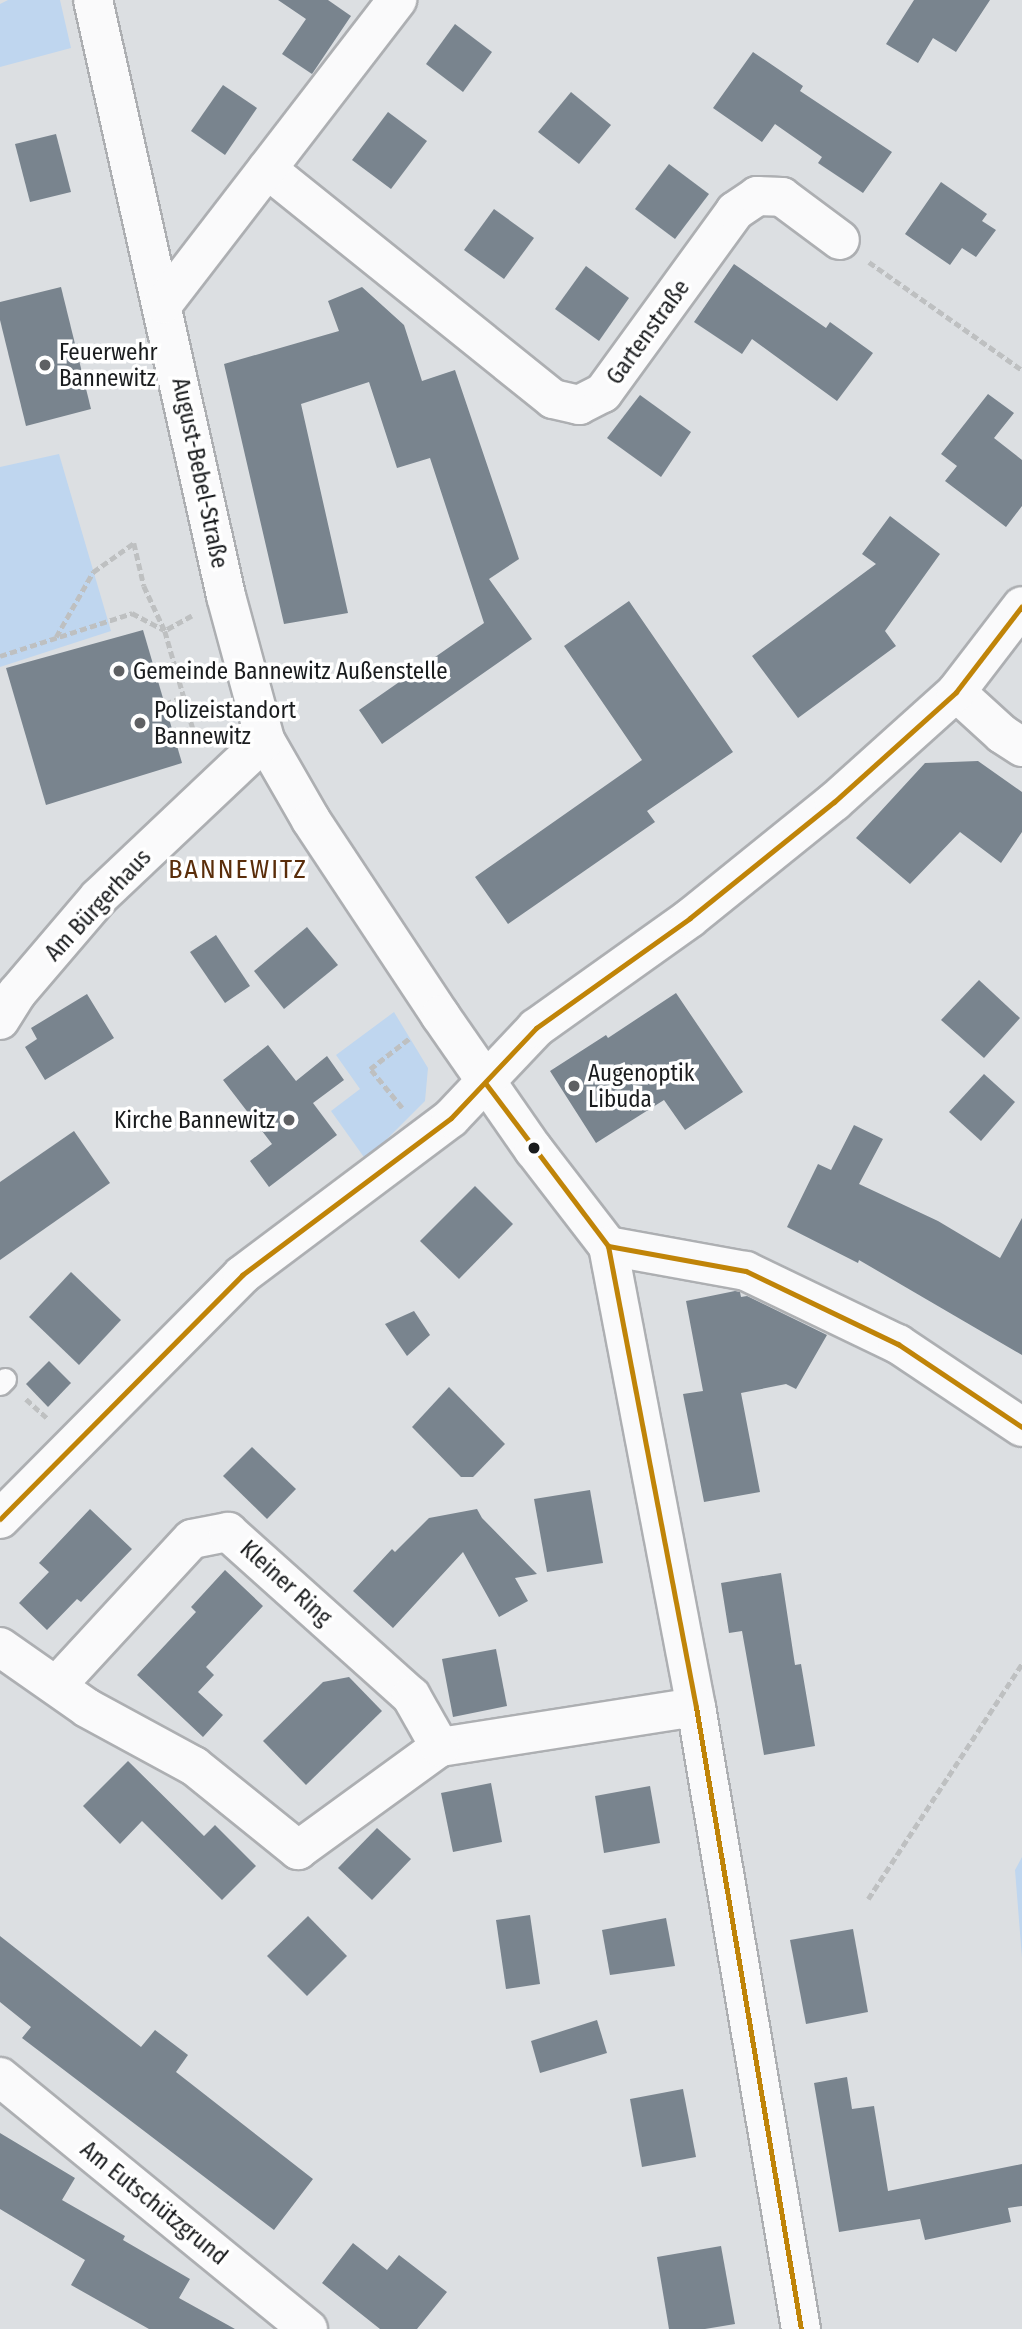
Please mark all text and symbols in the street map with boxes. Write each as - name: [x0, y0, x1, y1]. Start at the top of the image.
- street label: Gartenstraße: [601, 274, 695, 390]
- place label: Feuerwehr Bannewitz: [59, 338, 158, 392]
- marker: Feuerwehr Bannewitz: [37, 357, 53, 373]
- street label: August-Bebel-Straße: [166, 375, 234, 571]
- place label: Gemeinde Bannewitz Außenstelle: [133, 657, 448, 685]
- marker: Gemeinde Bannewitz Außenstelle: [111, 663, 127, 679]
- place label: Polizeistandort Bannewitz: [154, 696, 296, 750]
- marker: Polizeistandort Bannewitz: [132, 715, 148, 731]
- street label: Am Bürgerhaus: [39, 843, 157, 967]
- district label: BANNEWITZ: [169, 854, 307, 886]
- place label: Augenoptik Libuda: [588, 1059, 694, 1113]
- marker: Augenoptik Libuda: [566, 1078, 582, 1094]
- place label: Kirche Bannewitz: [114, 1106, 275, 1134]
- marker: Kirche Bannewitz: [281, 1112, 297, 1128]
- unlabelled marker: [527, 1141, 541, 1155]
- street label: Kleiner Ring: [235, 1535, 337, 1631]
- street label: Am Eutschützgrund: [75, 2135, 233, 2271]

